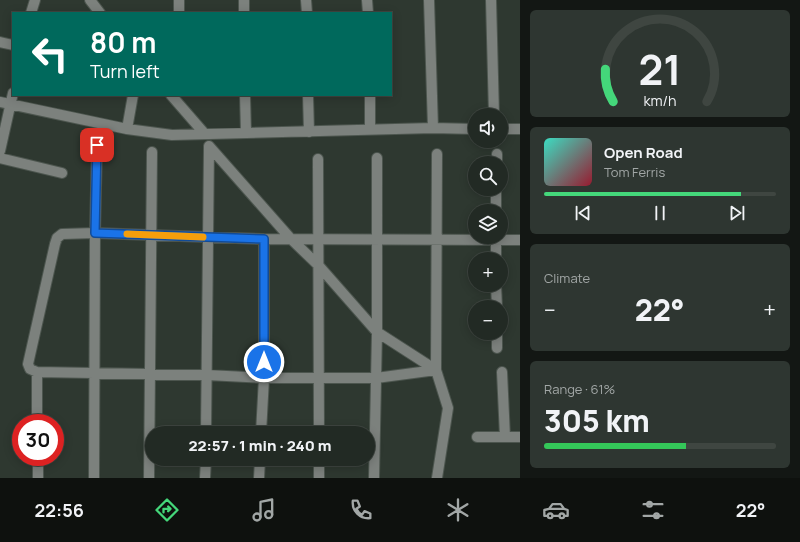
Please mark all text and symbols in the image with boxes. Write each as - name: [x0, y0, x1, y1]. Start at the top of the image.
- text: 80 m: [90, 23, 156, 61]
- icon: left: [24, 28, 76, 80]
- text: 21: [639, 40, 682, 96]
- text: Turn left: [90, 59, 160, 83]
- text: km/h: [643, 90, 677, 109]
- map controls: [468, 108, 508, 340]
- button: sound: [468, 108, 508, 148]
- pin: [80, 128, 114, 162]
- icon: arrive: [86, 134, 108, 156]
- text: Open Road: [604, 142, 683, 163]
- button: search: [468, 156, 508, 196]
- text: Tom Ferris: [604, 163, 665, 181]
- icon: previous: [572, 202, 594, 224]
- icon: pause: [649, 202, 671, 224]
- icon: next: [726, 202, 748, 224]
- button: layers: [468, 204, 508, 244]
- button: +: [468, 252, 508, 292]
- text: Climate: [544, 269, 590, 287]
- text: 22°: [635, 289, 684, 330]
- text: −: [544, 295, 556, 325]
- text: +: [763, 295, 776, 325]
- button: −: [468, 300, 508, 340]
- position arrow: [243, 341, 285, 383]
- text: Range · 61%: [544, 380, 615, 398]
- text: 305 km: [544, 400, 650, 441]
- speed limit sign: 30: [12, 414, 64, 466]
- text: 22:57 · 1 min · 240 m: [188, 435, 332, 456]
- icon: directions: [153, 496, 181, 524]
- icon: music: [250, 496, 278, 524]
- icon: phone: [347, 496, 375, 524]
- icon: climate: [444, 496, 472, 524]
- icon: car: [542, 496, 570, 524]
- icon: filters: [639, 496, 667, 524]
- text: 22:56: [35, 498, 84, 522]
- text: 22°: [736, 498, 765, 522]

